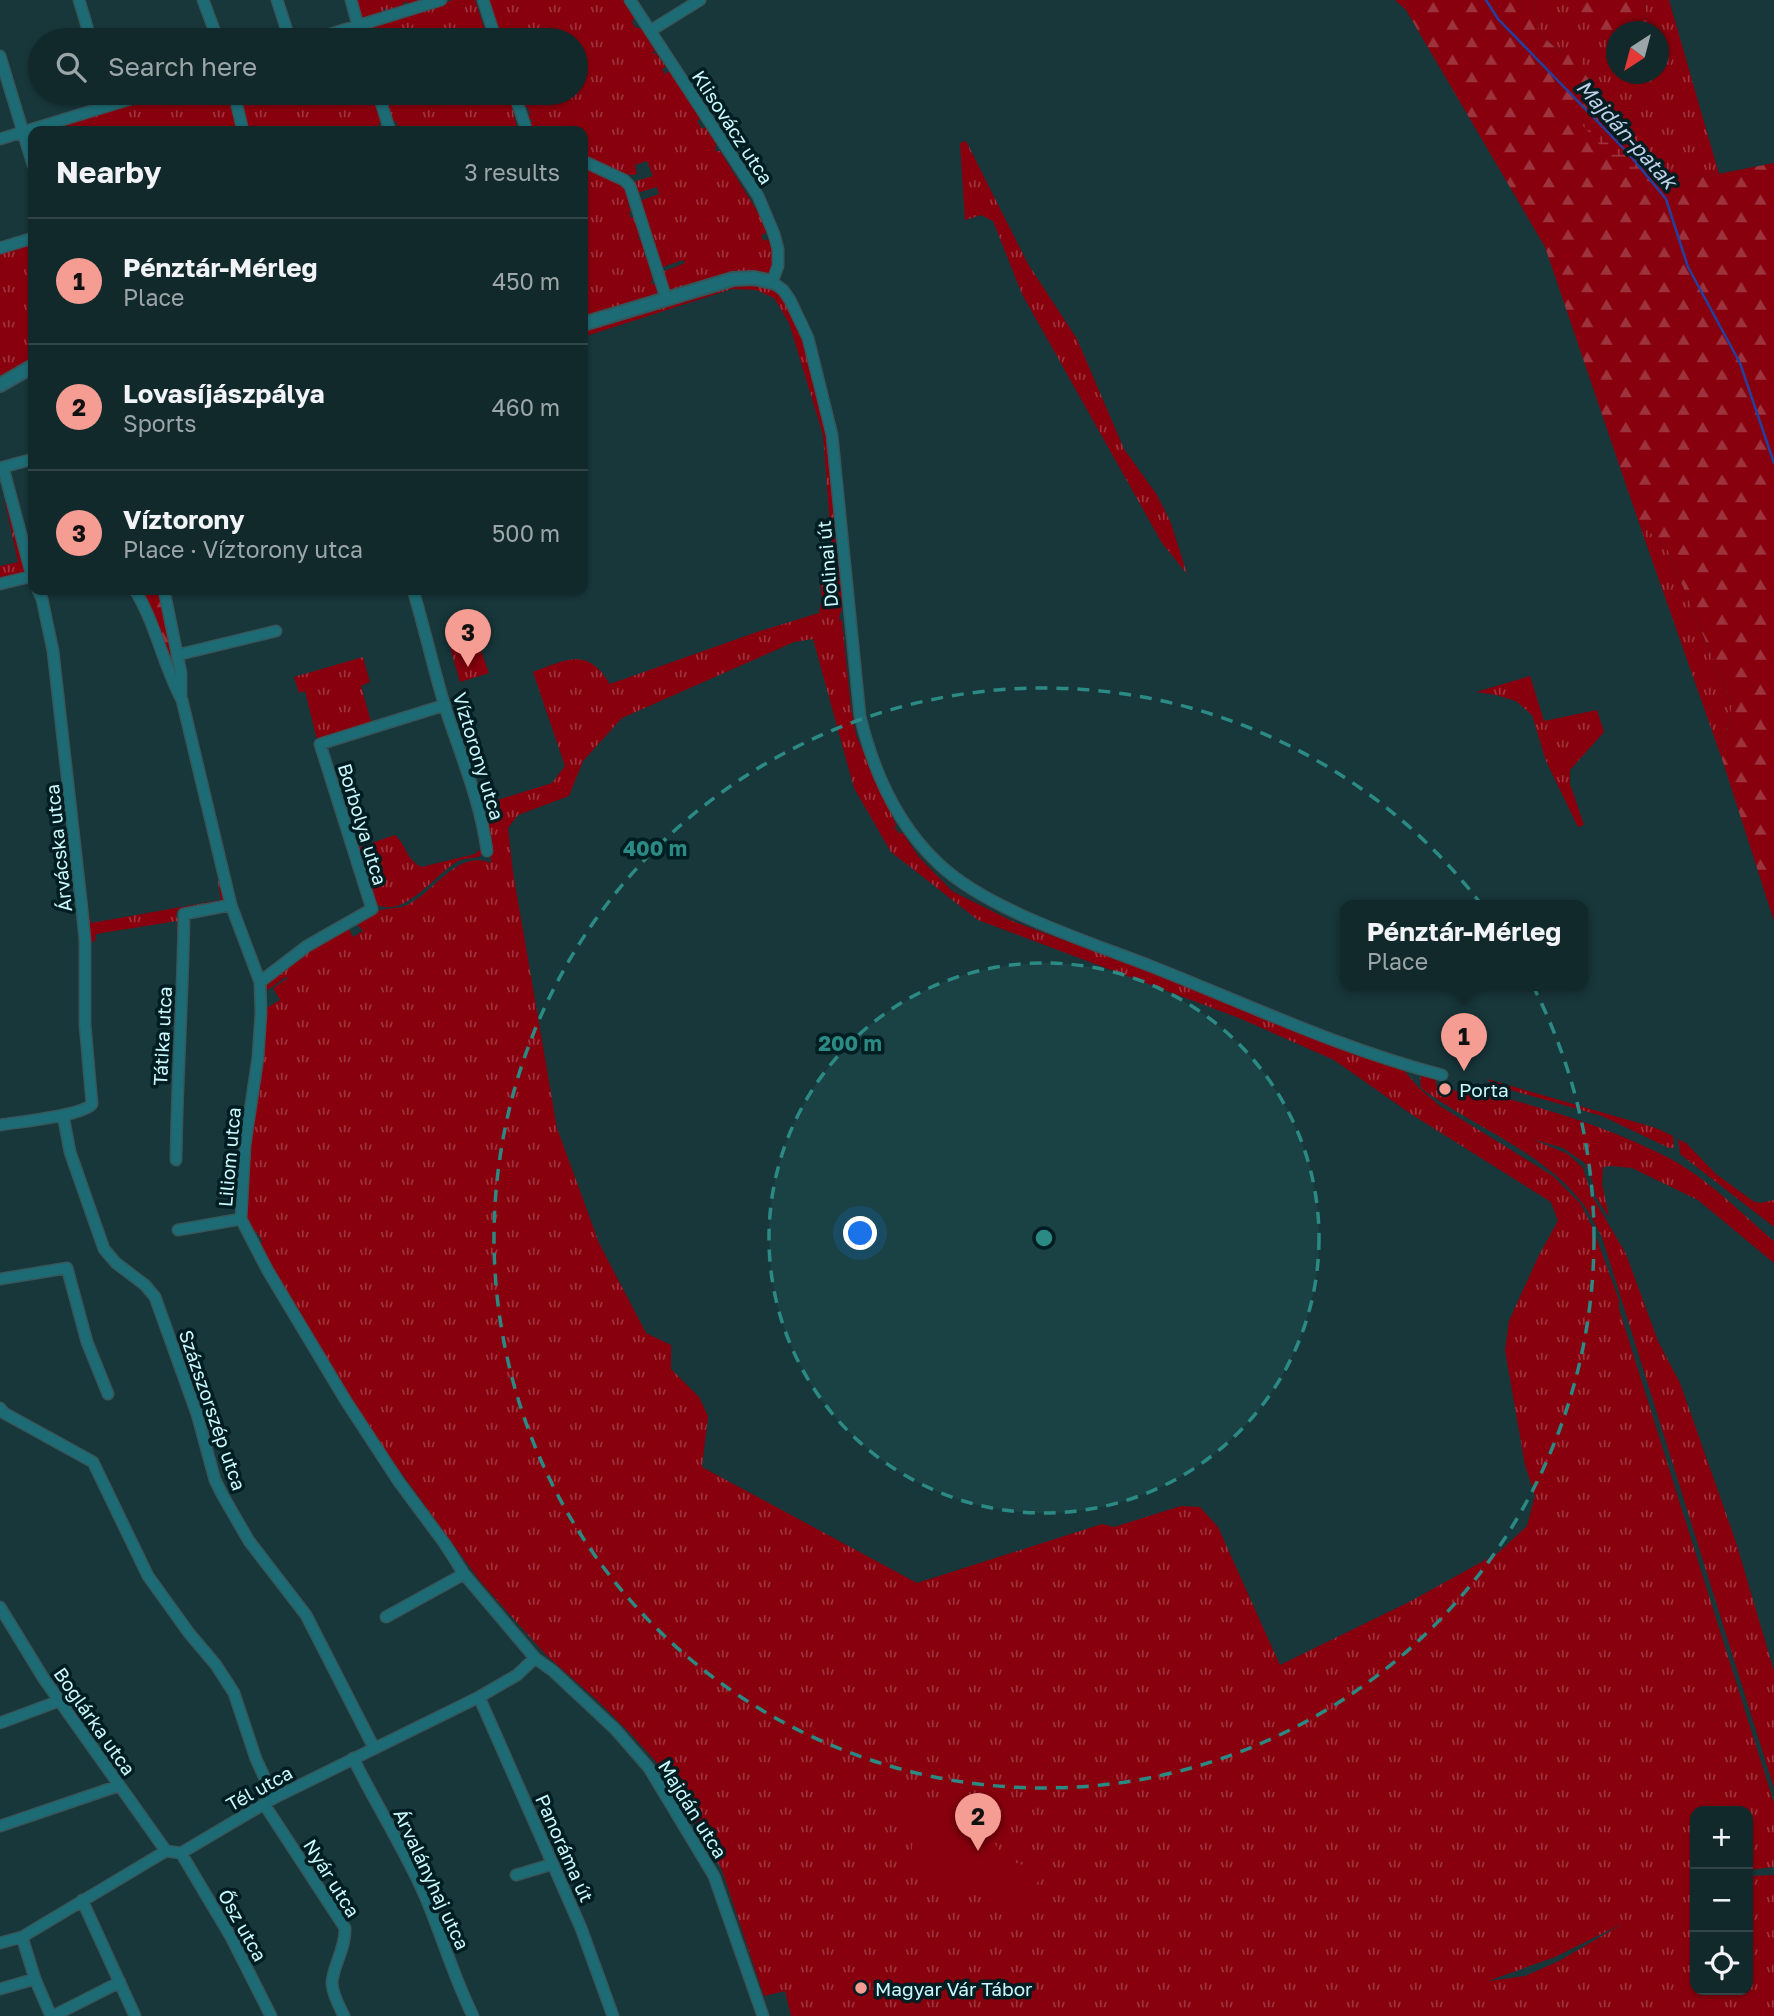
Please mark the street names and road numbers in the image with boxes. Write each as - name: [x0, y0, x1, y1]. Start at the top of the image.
- street label: Klisovácz utca: [688, 66, 778, 188]
- street label: Dolinai út: [812, 520, 842, 608]
- street label: Víztorony utca: [449, 689, 509, 823]
- street label: Borbolya utca: [334, 760, 392, 888]
- street label: Árvácska utca: [40, 783, 76, 913]
- street label: Tátika utca: [148, 986, 176, 1086]
- street label: Liliom utca: [213, 1106, 245, 1208]
- street label: Százszorszép utca: [175, 1327, 251, 1493]
- street label: Boglárka utca: [49, 1663, 141, 1779]
- street label: Majdán utca: [654, 1756, 732, 1862]
- street label: Tél utca: [222, 1760, 296, 1816]
- street label: Panoráma út: [531, 1791, 599, 1905]
- street label: Árvalányhaj utca: [389, 1805, 475, 1953]
- street label: Nyár utca: [299, 1835, 365, 1921]
- street label: Ősz utca: [214, 1885, 272, 1965]

